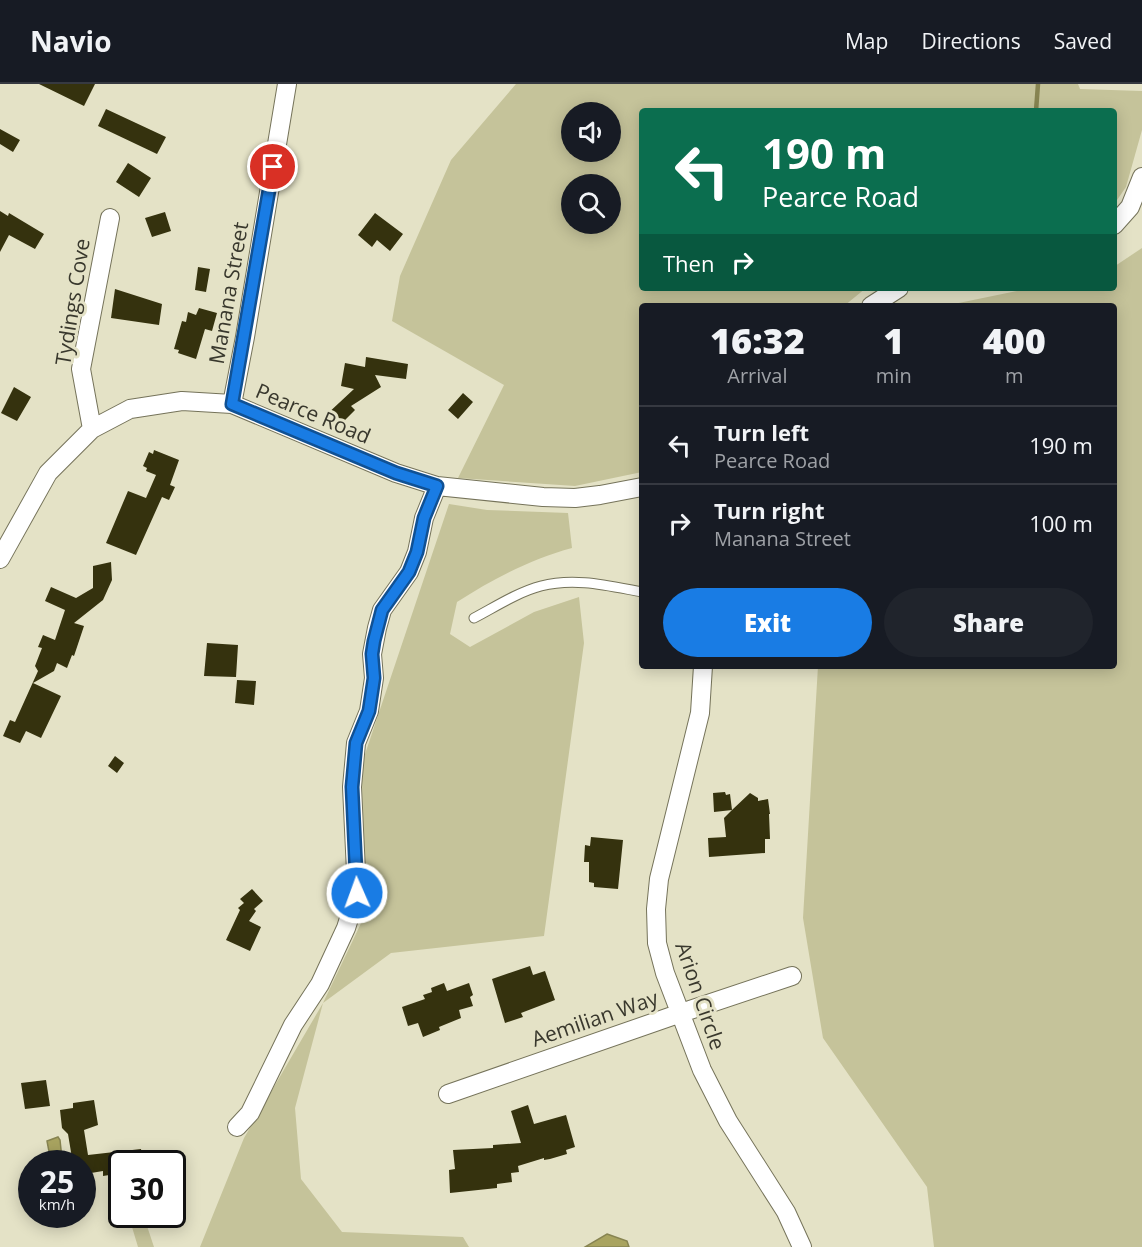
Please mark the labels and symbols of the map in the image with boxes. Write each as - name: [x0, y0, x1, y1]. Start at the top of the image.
- pin: [247, 141, 298, 192]
- street label: Manana Street: [202, 220, 254, 366]
- street label: Tydings Cove: [48, 236, 96, 367]
- street label: Pearce Road: [252, 376, 375, 450]
- position arrow: [325, 861, 389, 925]
- street label: Arion Circle: [669, 938, 732, 1053]
- street label: Aemilian Way: [528, 983, 662, 1053]
- speed limit sign: 30: [108, 1150, 186, 1228]

